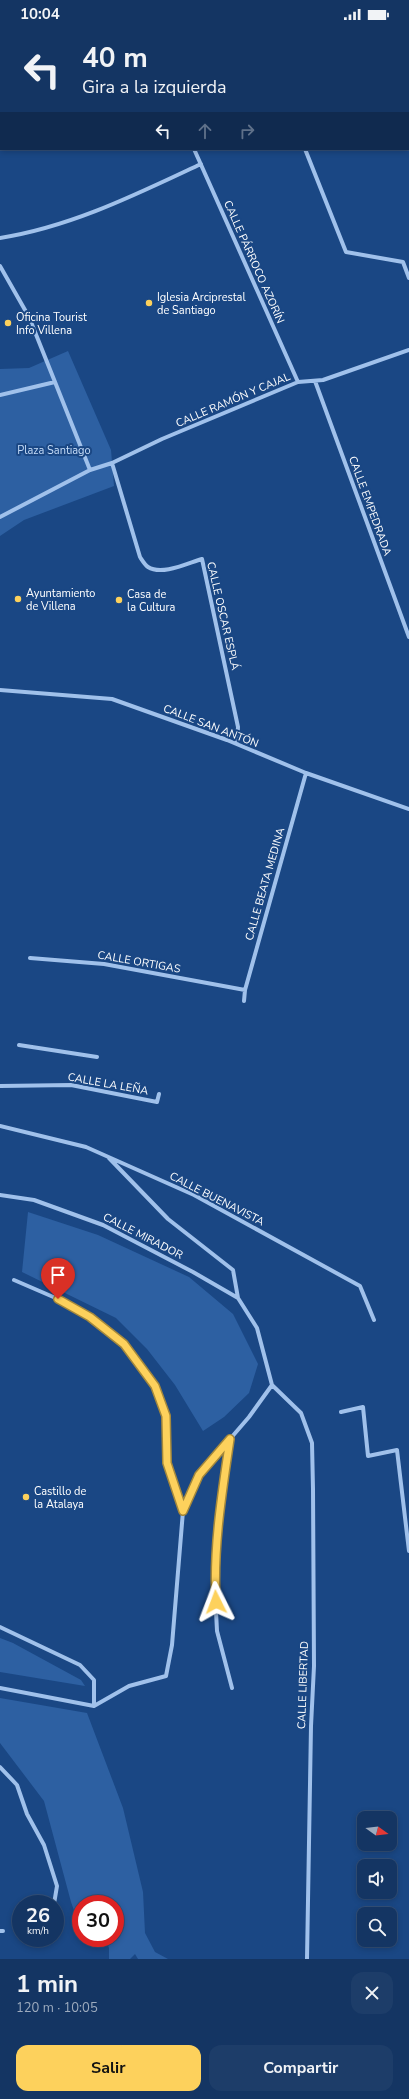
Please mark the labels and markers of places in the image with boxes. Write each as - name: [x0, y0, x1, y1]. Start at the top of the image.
- place label: Iglesia Arciprestal de Santiago: [157, 290, 246, 318]
- marker: Iglesia Arciprestal de Santiago: [144, 298, 154, 308]
- place label: Oficina Tourist Info Villena: [16, 310, 87, 338]
- marker: Oficina Tourist Info Villena: [3, 318, 13, 328]
- place label: Ayuntamiento de Villena: [26, 586, 95, 614]
- place label: Casa de la Cultura: [127, 587, 175, 615]
- marker: Ayuntamiento de Villena: [13, 594, 23, 604]
- marker: Casa de la Cultura: [114, 595, 124, 605]
- pin: [41, 1258, 75, 1299]
- place label: Castillo de la Atalaya: [34, 1484, 87, 1512]
- marker: Castillo de la Atalaya: [21, 1492, 31, 1502]

